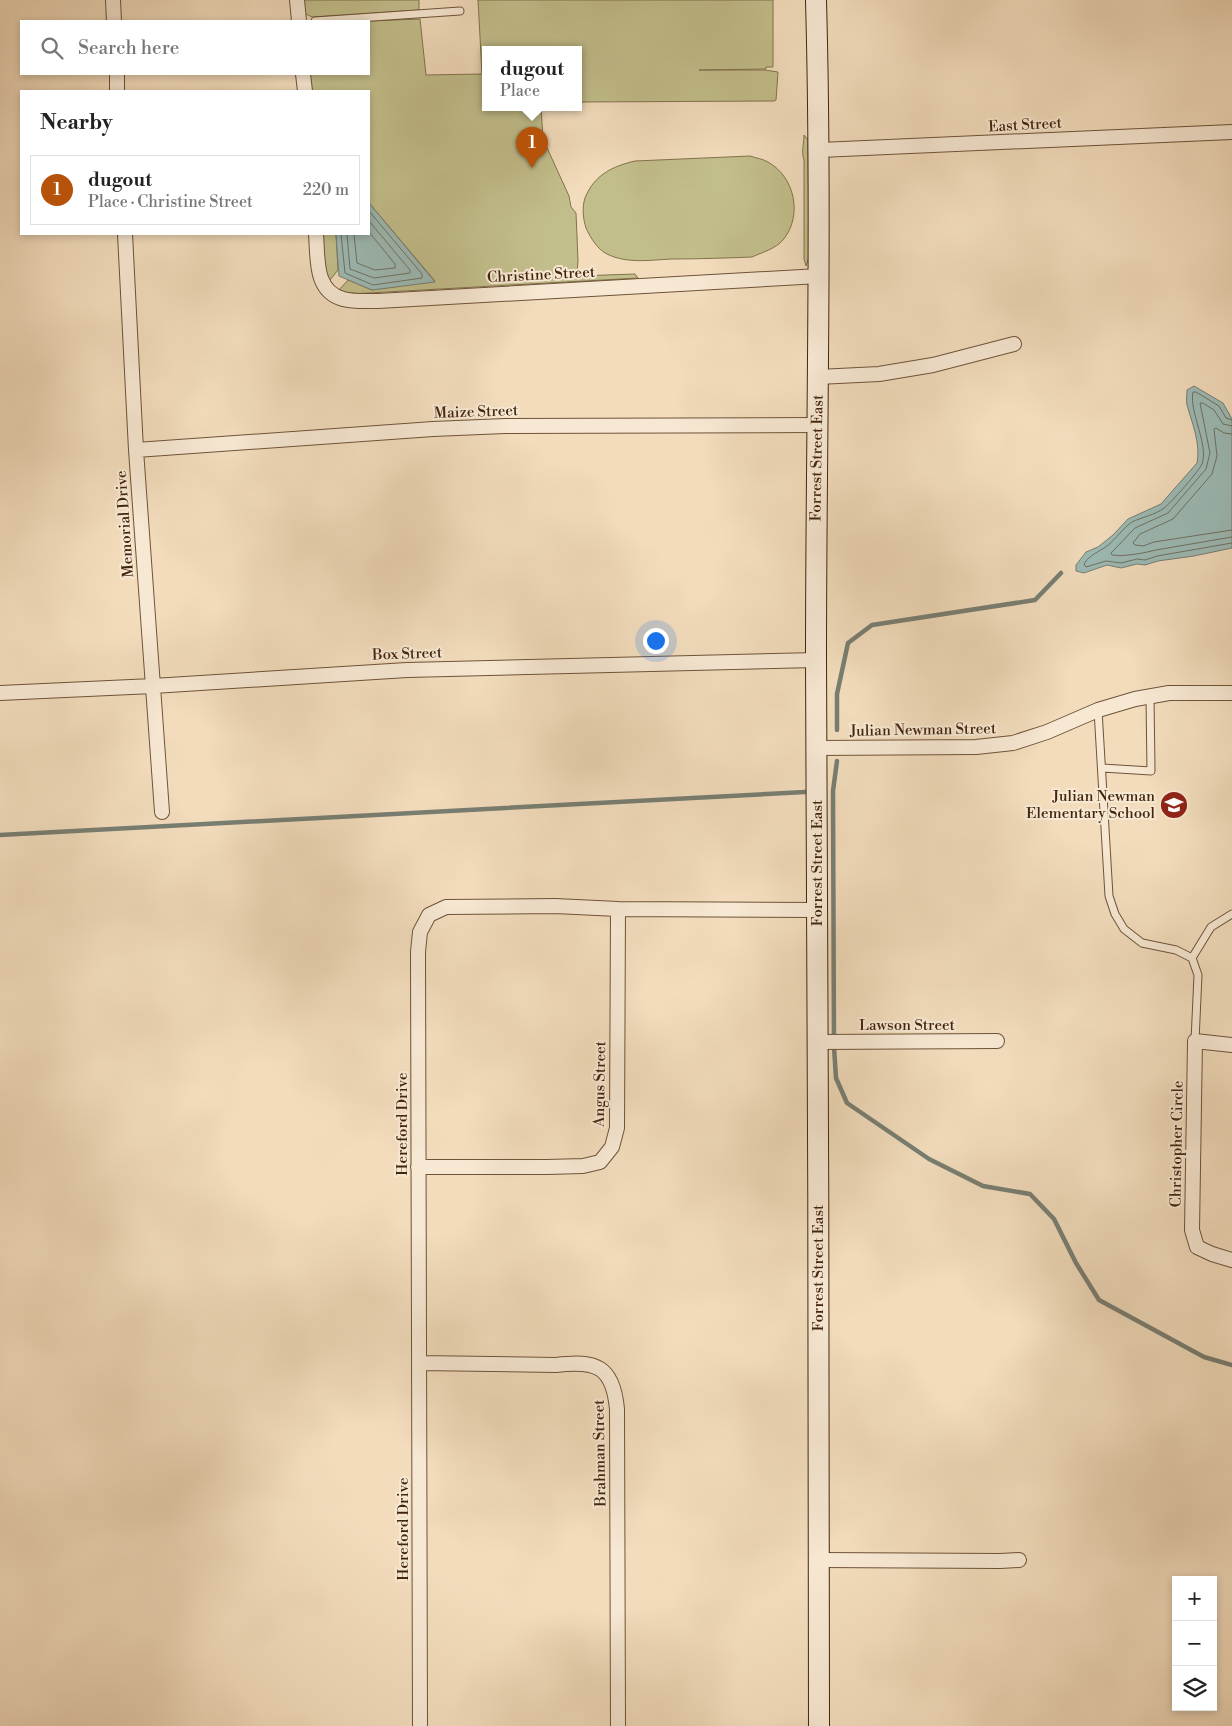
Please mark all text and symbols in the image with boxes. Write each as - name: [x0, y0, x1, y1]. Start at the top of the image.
- search box: [20, 20, 370, 75]
- icon: search: [38, 34, 66, 62]
- text: Search here: [78, 36, 179, 60]
- popup: [482, 46, 582, 111]
- text: dugout: [500, 57, 564, 81]
- text: Place: [500, 81, 540, 101]
- text: Nearby: [40, 110, 113, 136]
- street label: East Street: [988, 114, 1063, 136]
- pin: 1: [516, 127, 548, 168]
- text: dugout: [88, 168, 152, 192]
- text: 1: [53, 180, 61, 200]
- text: 220 m: [303, 180, 349, 200]
- text: Place · Christine Street: [88, 192, 253, 212]
- street label: Christine Street: [486, 263, 596, 287]
- street label: Forrest Street East: [806, 394, 828, 522]
- street label: Maize Street: [433, 401, 519, 423]
- street label: Memorial Drive: [112, 470, 138, 578]
- your location: [643, 628, 669, 654]
- street label: Box Street: [371, 643, 443, 665]
- street label: Julian Newman Street: [849, 719, 997, 741]
- place label: Julian Newman Elementary School: [1026, 787, 1156, 823]
- school or university icon: Julian Newman Elementary School: [1159, 790, 1189, 820]
- street label: Forrest Street East: [808, 799, 827, 926]
- street label: Lawson Street: [859, 1016, 956, 1035]
- street label: Angus Street: [590, 1040, 610, 1128]
- street label: Hereford Drive: [393, 1072, 412, 1176]
- street label: Christopher Circle: [1166, 1080, 1188, 1208]
- street label: Forrest Street East: [809, 1204, 828, 1331]
- street label: Brahman Street: [590, 1399, 610, 1508]
- street label: Hereford Drive: [394, 1477, 413, 1581]
- map controls: [1172, 1576, 1217, 1711]
- button: +: [1172, 1576, 1217, 1621]
- button: −: [1172, 1621, 1217, 1666]
- button: layers: [1172, 1666, 1217, 1711]

